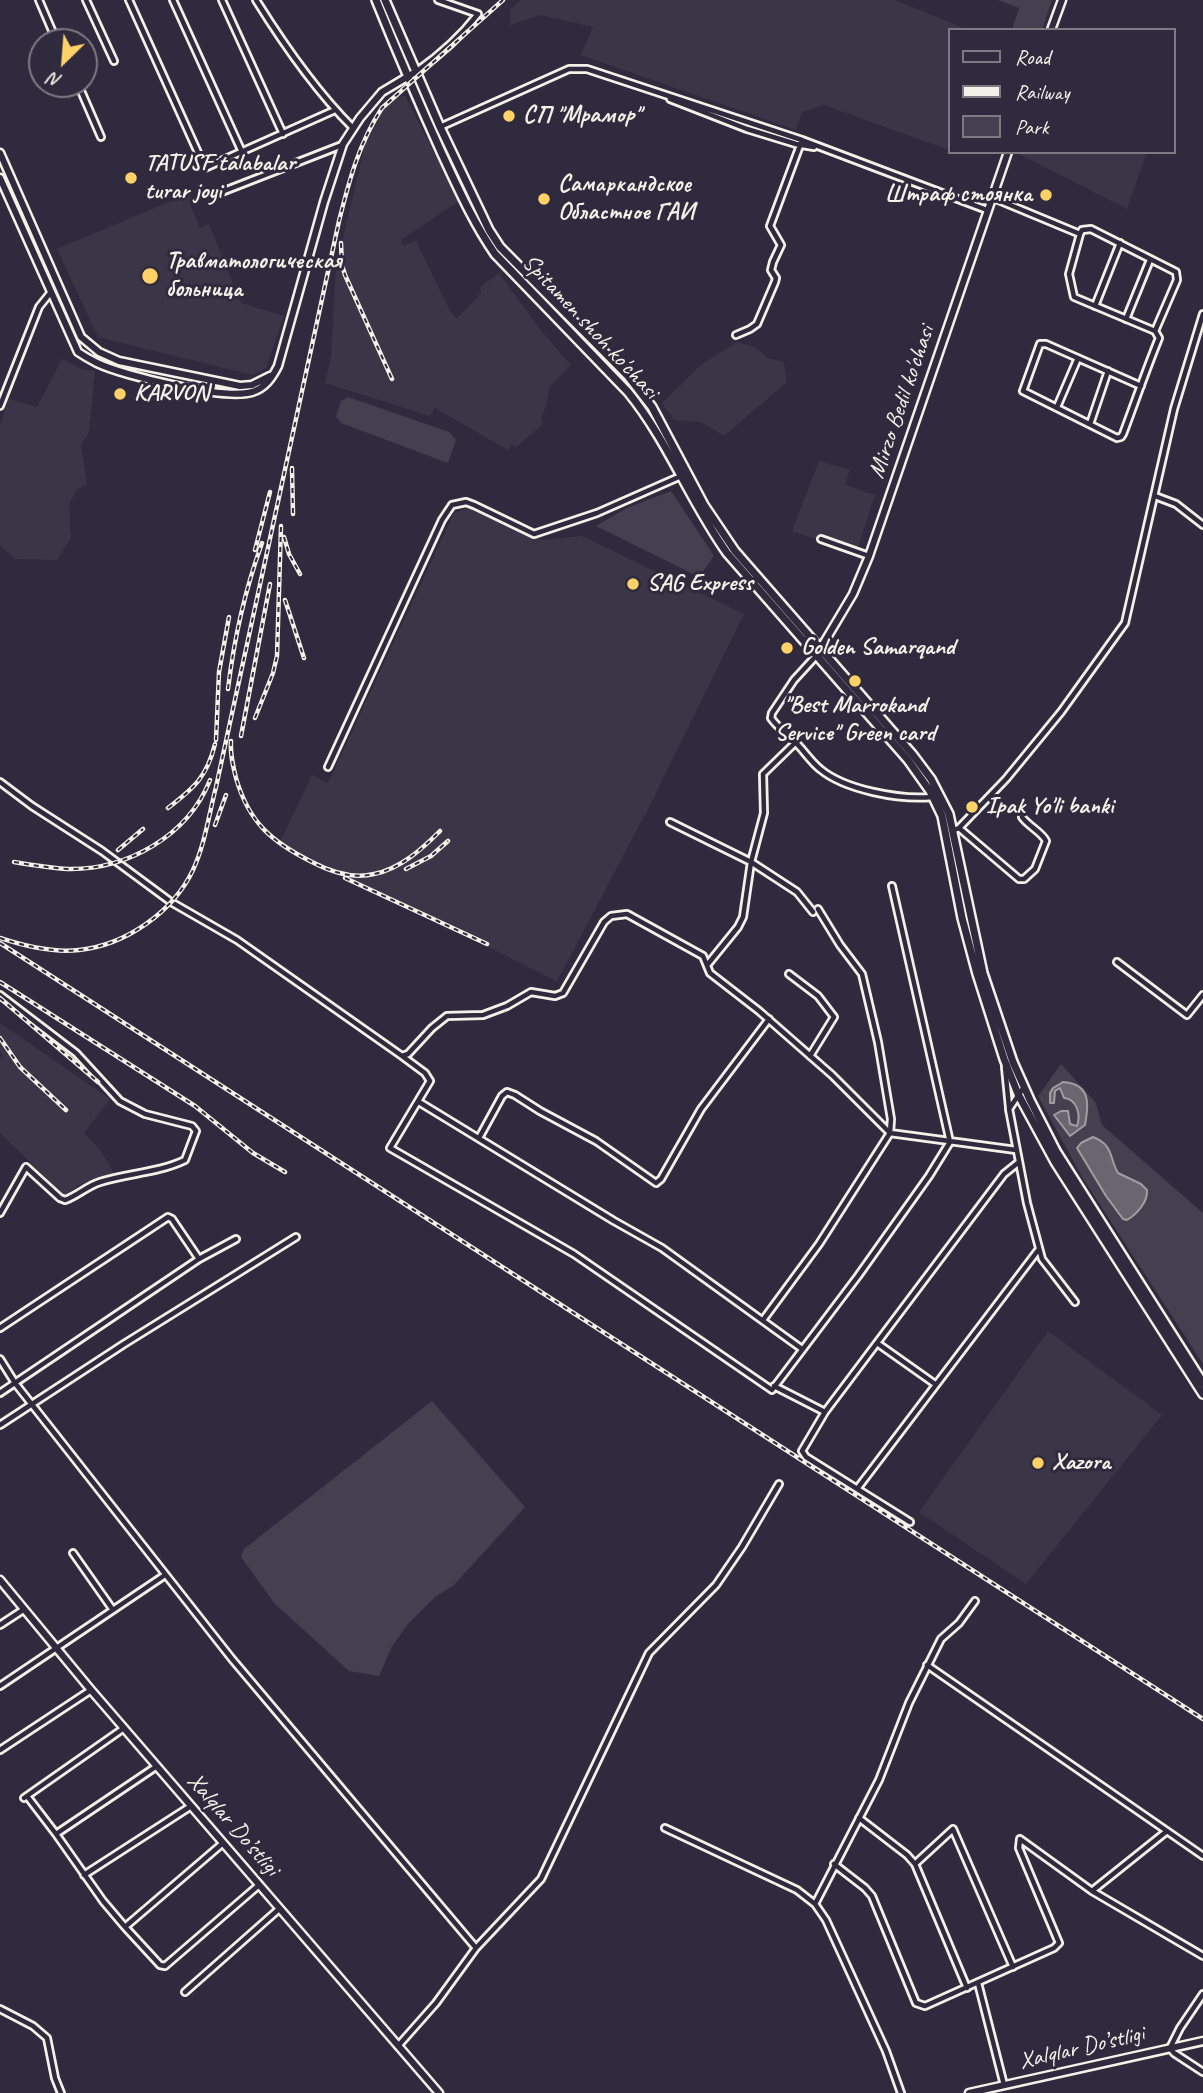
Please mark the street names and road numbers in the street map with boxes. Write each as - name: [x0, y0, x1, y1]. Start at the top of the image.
- street label: Spitamen shoh ko'chasi: [515, 249, 665, 405]
- street label: Mirzo Bedil ko'chasi: [862, 322, 942, 482]
- street label: Xalqlar Do’stligi: [180, 1767, 286, 1883]
- street label: Xalqlar Do’stligi: [1017, 2020, 1147, 2076]

